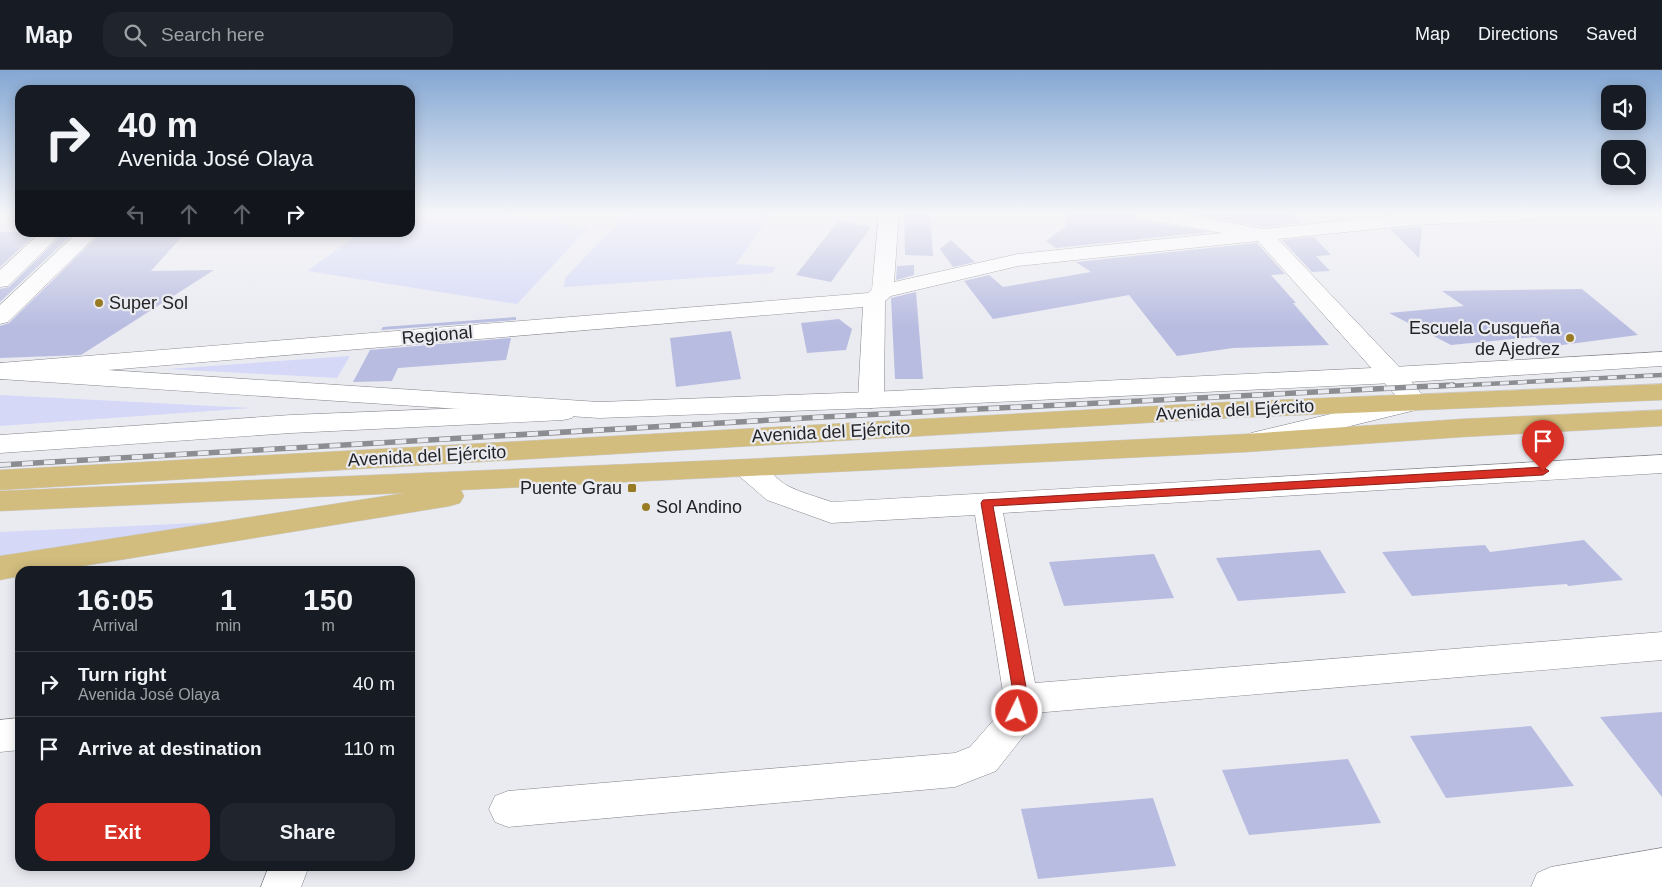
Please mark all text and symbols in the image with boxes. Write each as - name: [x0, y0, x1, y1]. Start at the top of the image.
- search box: [103, 12, 453, 57]
- text: Map: [25, 21, 73, 48]
- icon: search: [121, 21, 149, 49]
- text: Search here: [161, 24, 265, 45]
- text: Map: [1415, 24, 1450, 44]
- text: Directions: [1478, 24, 1558, 44]
- text: Saved: [1586, 24, 1637, 44]
- map controls: [1601, 85, 1646, 185]
- button: sound: [1601, 85, 1646, 130]
- icon: right: [35, 105, 100, 170]
- text: 40 m: [118, 105, 198, 144]
- button: search: [1601, 140, 1646, 185]
- text: Avenida José Olaya: [118, 146, 313, 171]
- icon: left: [122, 200, 150, 228]
- icon: ahead: [175, 200, 203, 228]
- icon: ahead: [228, 200, 256, 228]
- icon: right: [281, 200, 309, 228]
- place label: Super Sol: [109, 293, 188, 313]
- marker: Super Sol: [93, 297, 105, 309]
- place label: Escuela Cusqueña de Ajedrez: [1409, 318, 1561, 359]
- street label: Regional: [401, 322, 473, 348]
- marker: Escuela Cusqueña de Ajedrez: [1564, 332, 1576, 344]
- street label: Avenida del Ejército: [1155, 396, 1315, 424]
- street label: Avenida del Ejército: [751, 418, 911, 446]
- pin: [1522, 420, 1564, 471]
- icon: arrive: [1529, 427, 1557, 455]
- street label: Avenida del Ejército: [347, 442, 507, 470]
- place label: Puente Grau: [520, 478, 622, 498]
- marker: Puente Grau: [626, 482, 638, 494]
- place label: Sol Andino: [656, 497, 742, 517]
- marker: Sol Andino: [640, 501, 652, 513]
- text: 16:05: [77, 583, 154, 616]
- text: 1: [220, 583, 237, 616]
- text: 150: [303, 583, 353, 616]
- text: Arrival: [93, 617, 138, 634]
- text: min: [215, 617, 241, 634]
- text: m: [321, 617, 335, 634]
- text: Turn right: [78, 664, 166, 685]
- icon: right: [35, 670, 63, 698]
- text: 40 m: [353, 673, 395, 694]
- position arrow: [990, 684, 1042, 736]
- text: Avenida José Olaya: [78, 686, 220, 703]
- icon: arrive: [35, 735, 63, 763]
- text: Arrive at destination: [78, 738, 262, 759]
- text: 110 m: [344, 738, 395, 759]
- button: Exit: [35, 803, 210, 861]
- button: Share: [220, 803, 395, 861]

